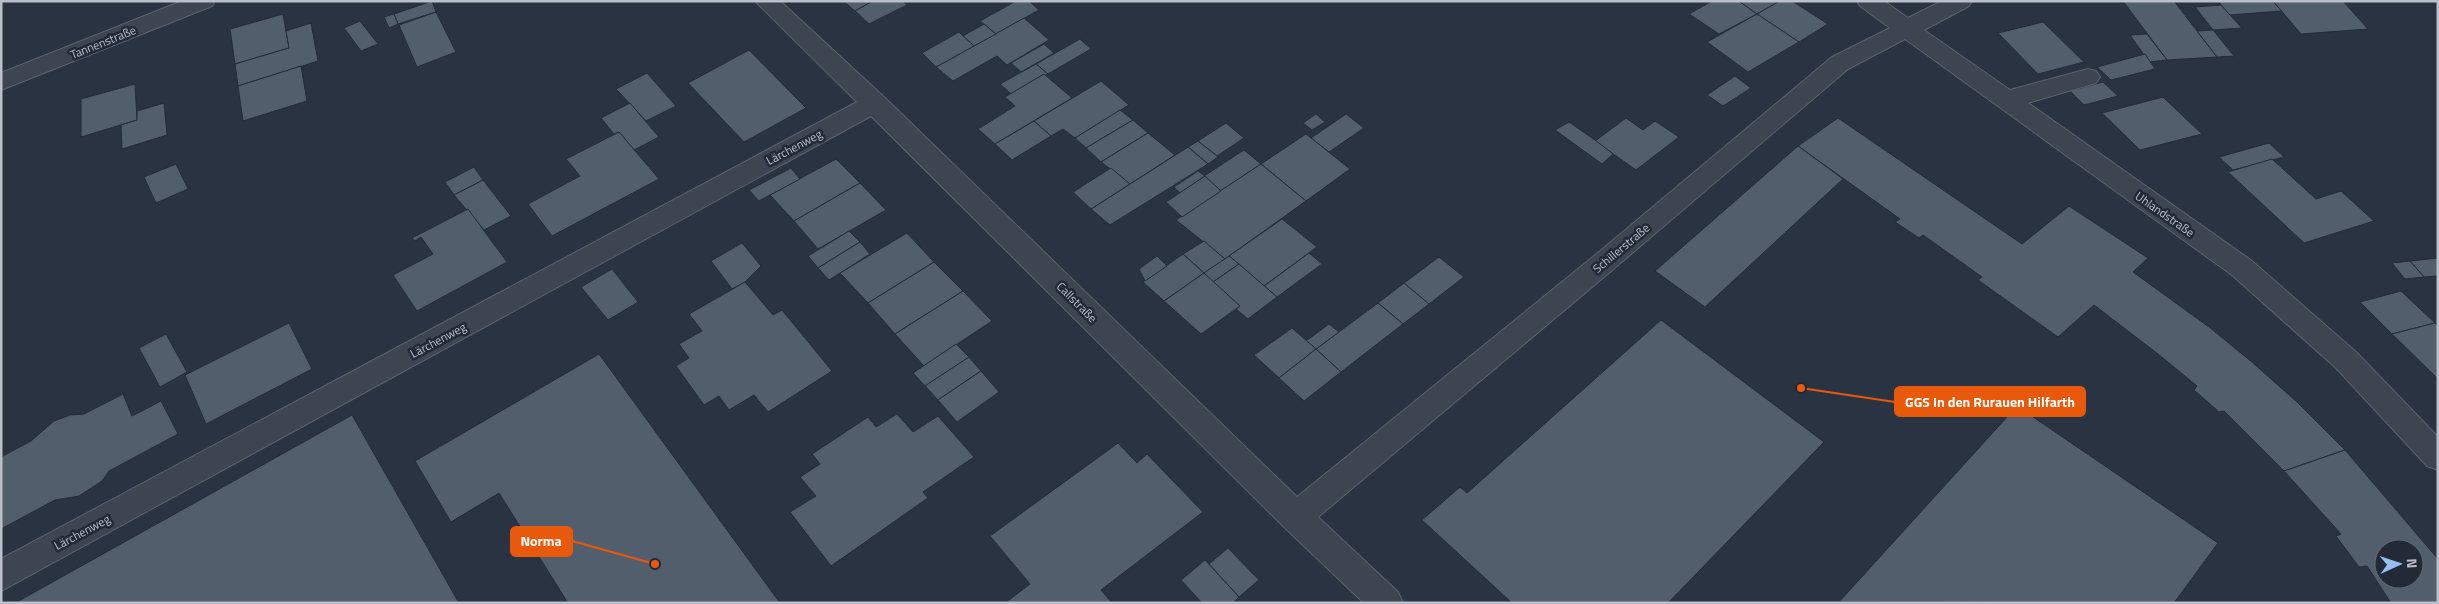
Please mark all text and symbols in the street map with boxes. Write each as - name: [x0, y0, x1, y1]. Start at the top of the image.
- street label: Tannenstraße: [67, 20, 139, 64]
- street label: Lärchenweg: [763, 124, 825, 170]
- street label: Uhlandstraße: [2131, 187, 2199, 241]
- street label: Schillerstraße: [1588, 218, 1654, 278]
- street label: Callstraße: [1052, 277, 1102, 327]
- street label: Lärchenweg: [407, 317, 469, 363]
- callout: GGS In den Rurauen Hilfarth: [1895, 387, 2085, 416]
- text: GGS In den Rurauen Hilfarth: [1905, 391, 2075, 412]
- street label: Lärchenweg: [51, 509, 113, 555]
- callout: Norma: [511, 527, 572, 556]
- text: Norma: [520, 530, 562, 551]
- north arrow: [2374, 539, 2424, 589]
- text: N: [2402, 558, 2423, 569]

